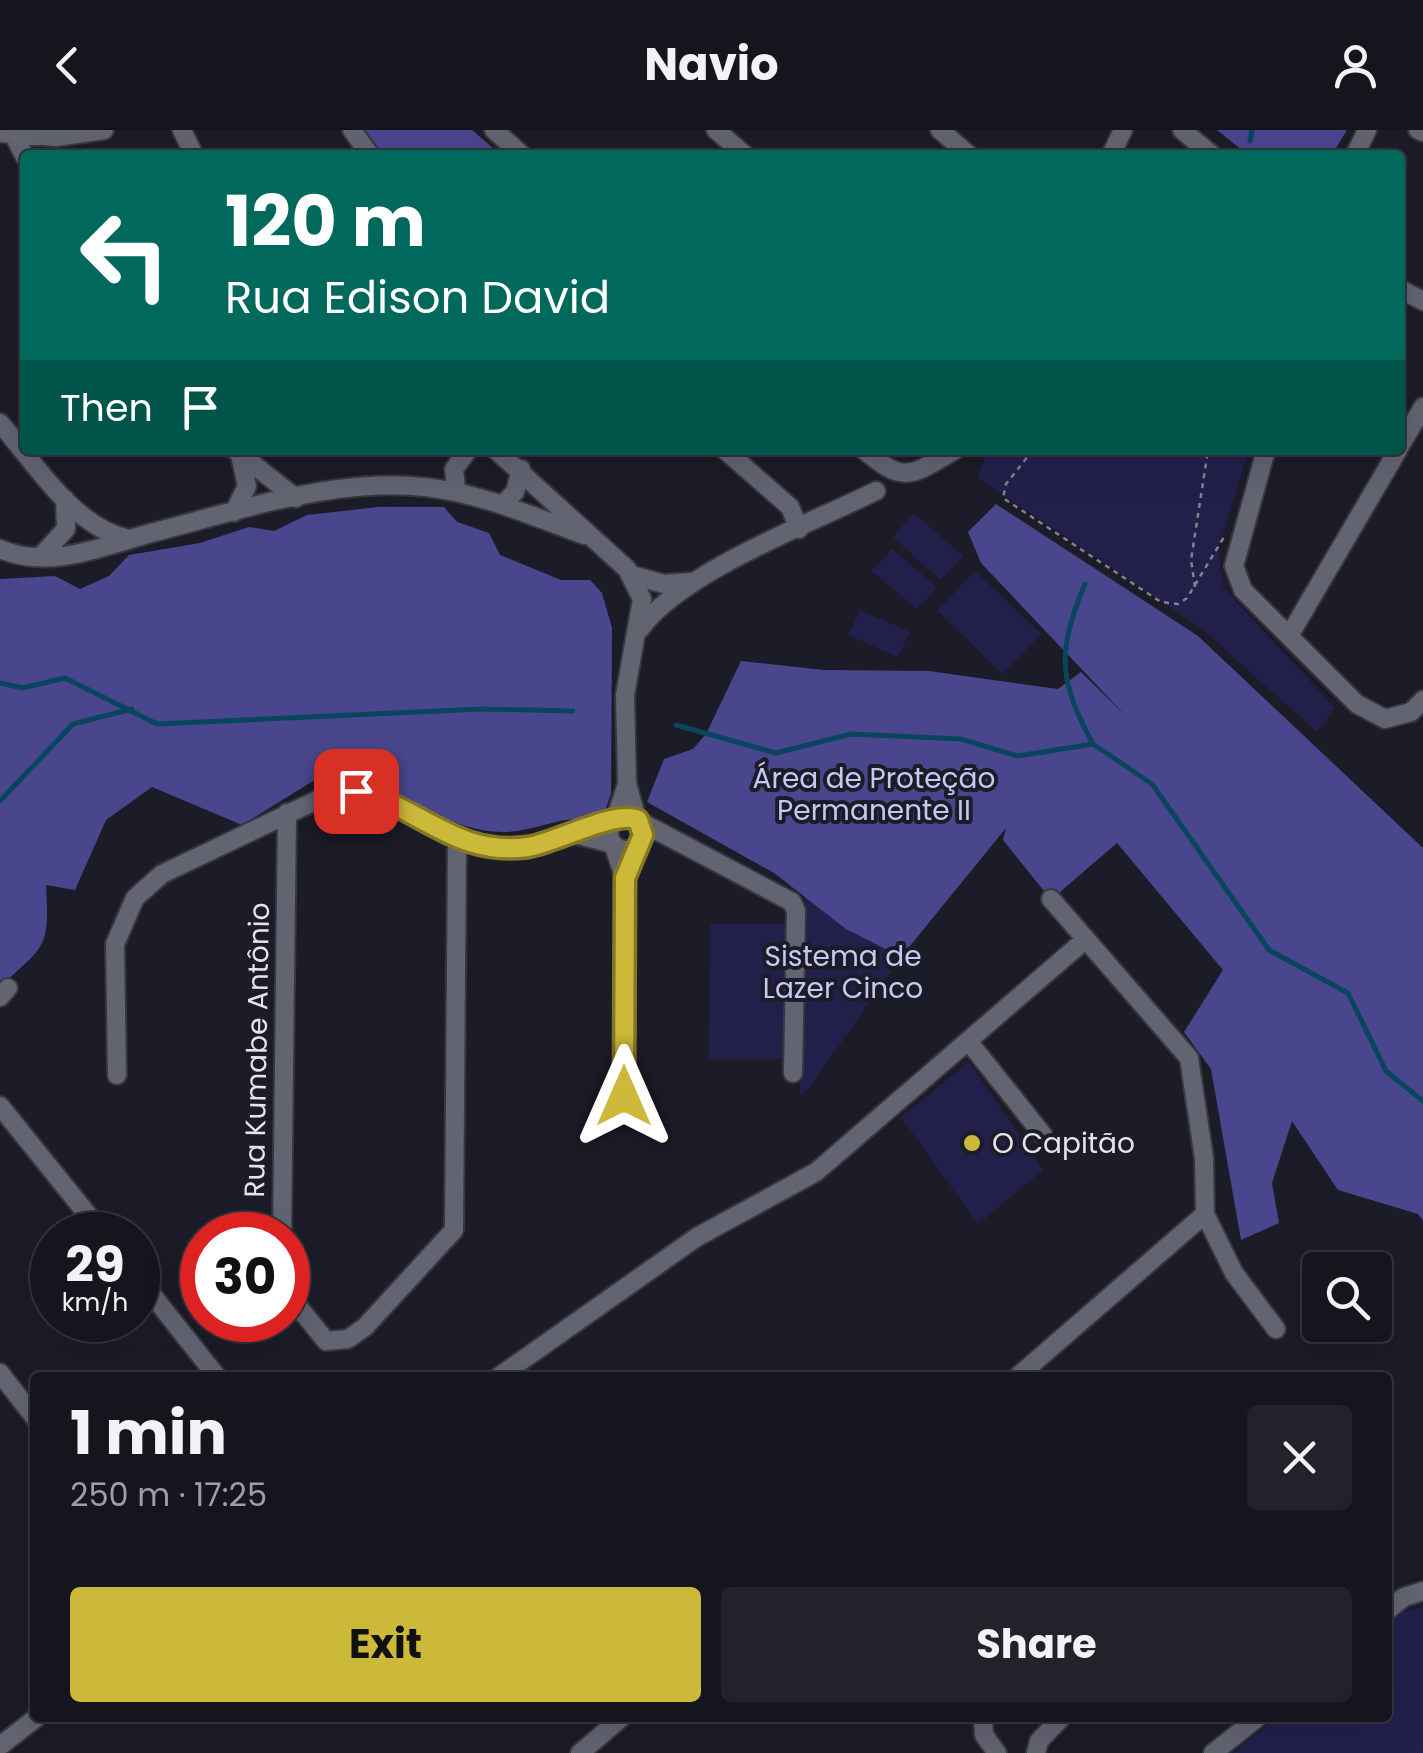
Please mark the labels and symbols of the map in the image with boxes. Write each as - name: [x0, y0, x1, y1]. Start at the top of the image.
- pin: [314, 749, 399, 834]
- park label: Área de Proteção Permanente II: [753, 759, 995, 830]
- street label: Rua Kumabe Antônio: [235, 902, 279, 1198]
- park label: Sistema de Lazer Cinco: [763, 937, 923, 1008]
- position arrow: [572, 1044, 676, 1148]
- place label: O Capitão: [992, 1124, 1135, 1163]
- marker: O Capitão: [961, 1132, 983, 1154]
- speed limit sign: 30: [180, 1212, 310, 1342]

